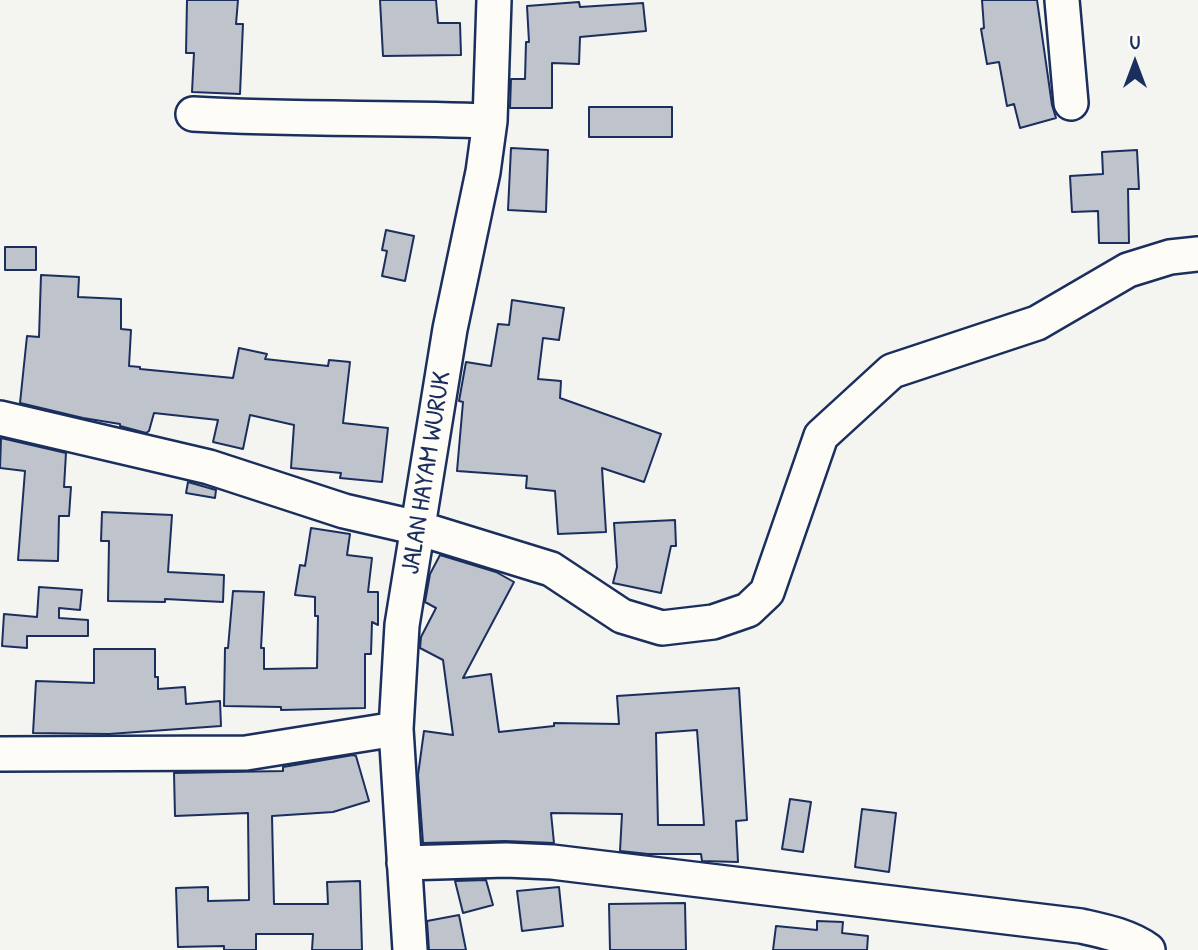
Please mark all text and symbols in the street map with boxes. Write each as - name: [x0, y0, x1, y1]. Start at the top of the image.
- north arrow: [1100, 28, 1170, 98]
- text: U: [1130, 29, 1140, 55]
- street label: JALAN HAYAM WURUK: [396, 369, 458, 577]

